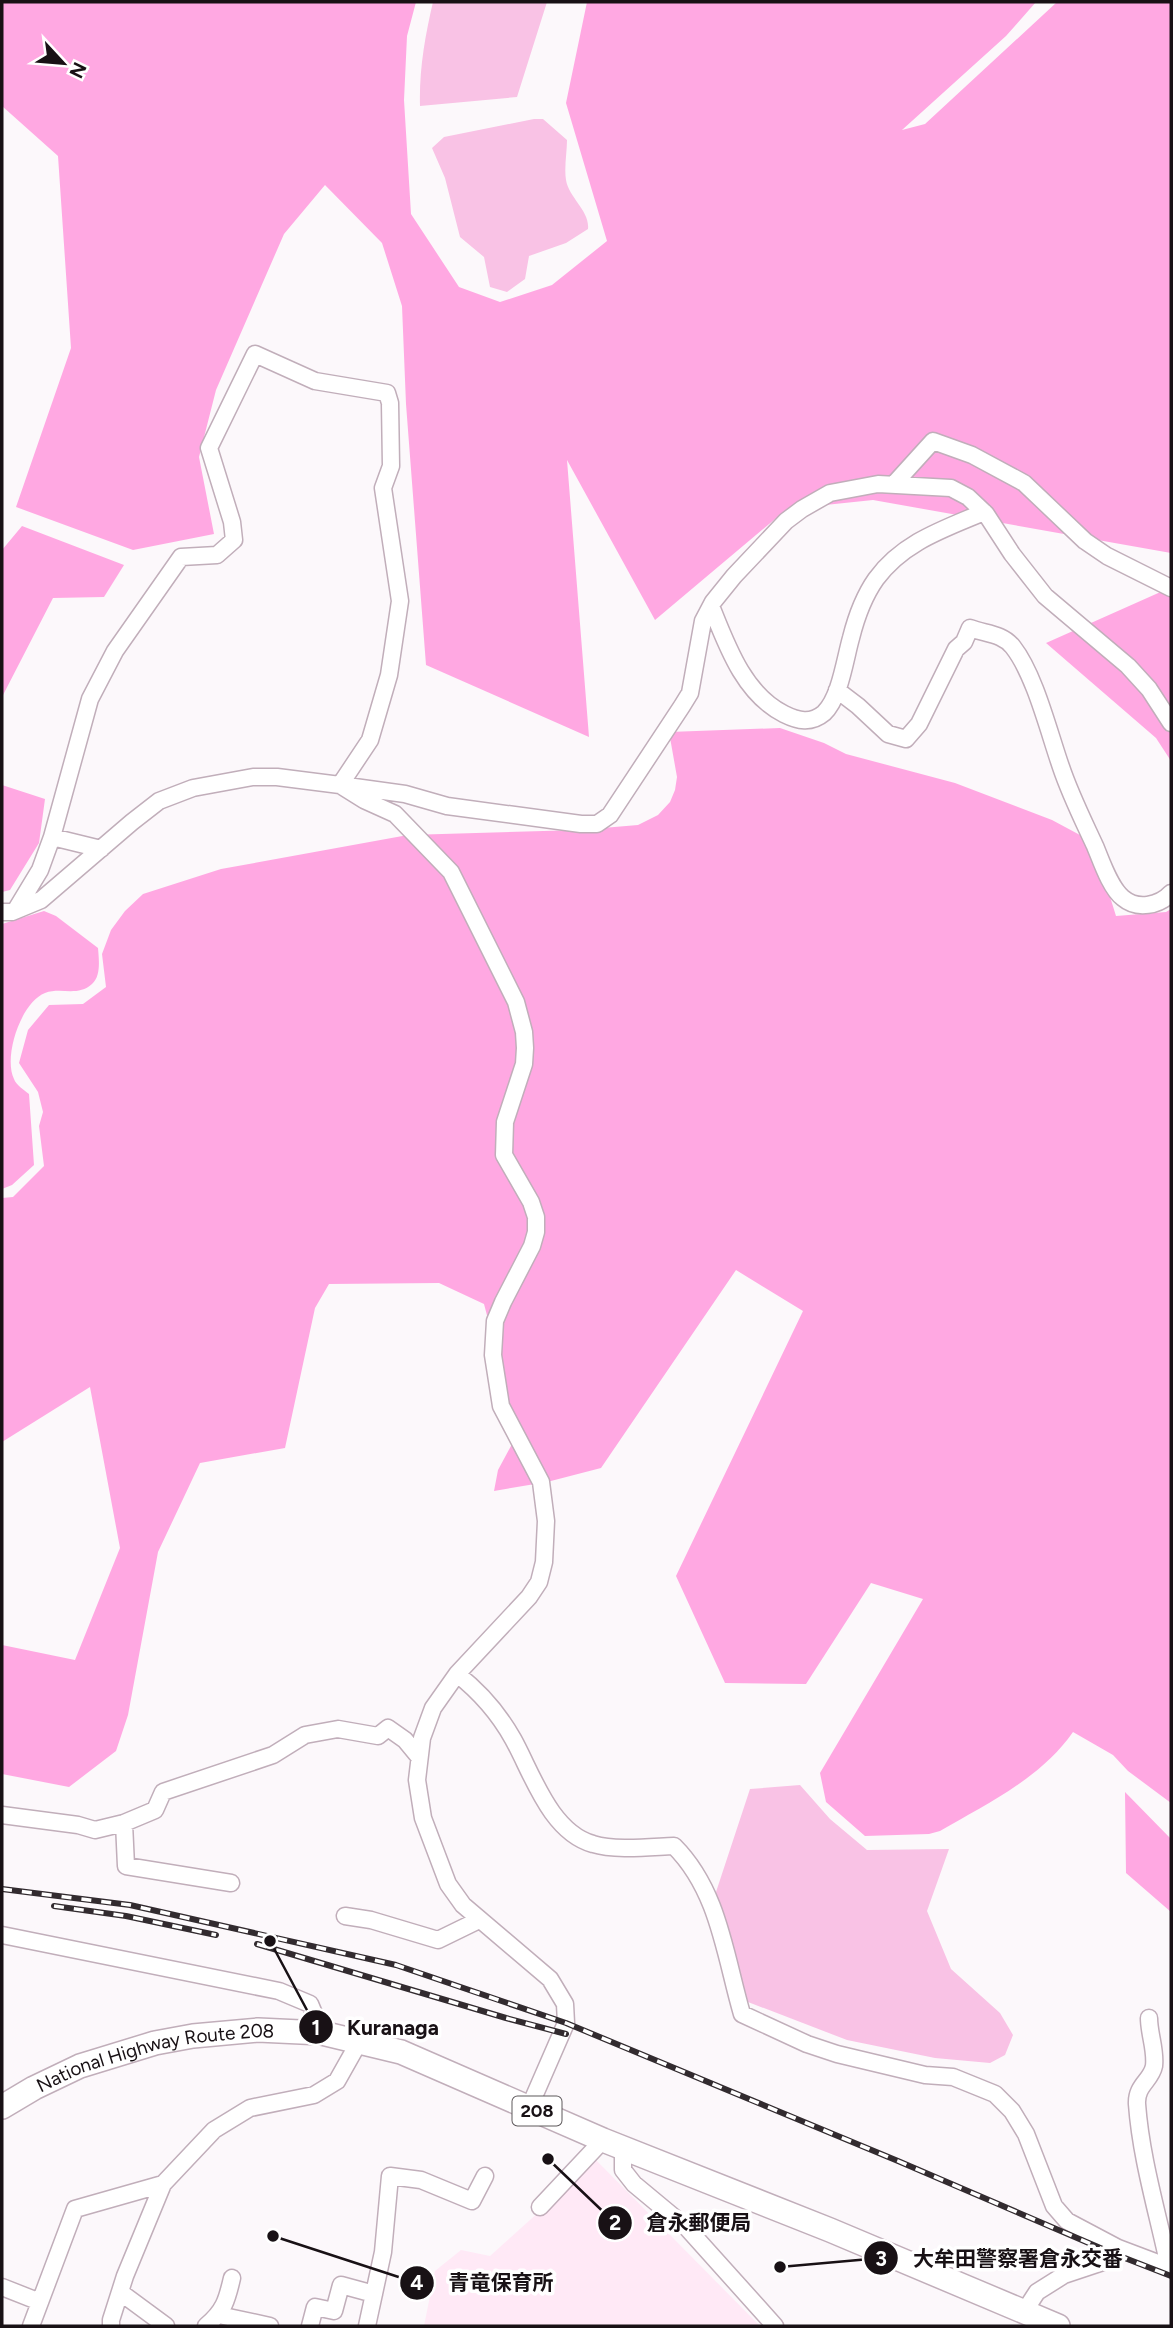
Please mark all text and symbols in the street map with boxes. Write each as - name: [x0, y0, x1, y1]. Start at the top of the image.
- north arrow: [28, 28, 98, 98]
- text: N: [64, 59, 91, 82]
- callout: Kuranaga: [298, 2006, 453, 2048]
- text: 1: [312, 2015, 320, 2040]
- text: Kuranaga: [347, 2015, 439, 2040]
- street label: National Highway Route 208: [33, 2019, 275, 2097]
- road number: 208: [512, 2096, 562, 2126]
- callout: 倉永郵便局: [598, 2202, 766, 2244]
- text: 2: [609, 2210, 621, 2235]
- text: 倉永郵便局: [647, 2210, 752, 2235]
- callout: 大牟田警察署倉永交番: [864, 2237, 1137, 2279]
- text: 3: [875, 2246, 887, 2271]
- text: 大牟田警察署倉永交番: [913, 2246, 1123, 2271]
- callout: 青竜保育所: [400, 2262, 568, 2304]
- text: 4: [410, 2270, 424, 2295]
- text: 青竜保育所: [449, 2270, 554, 2295]

